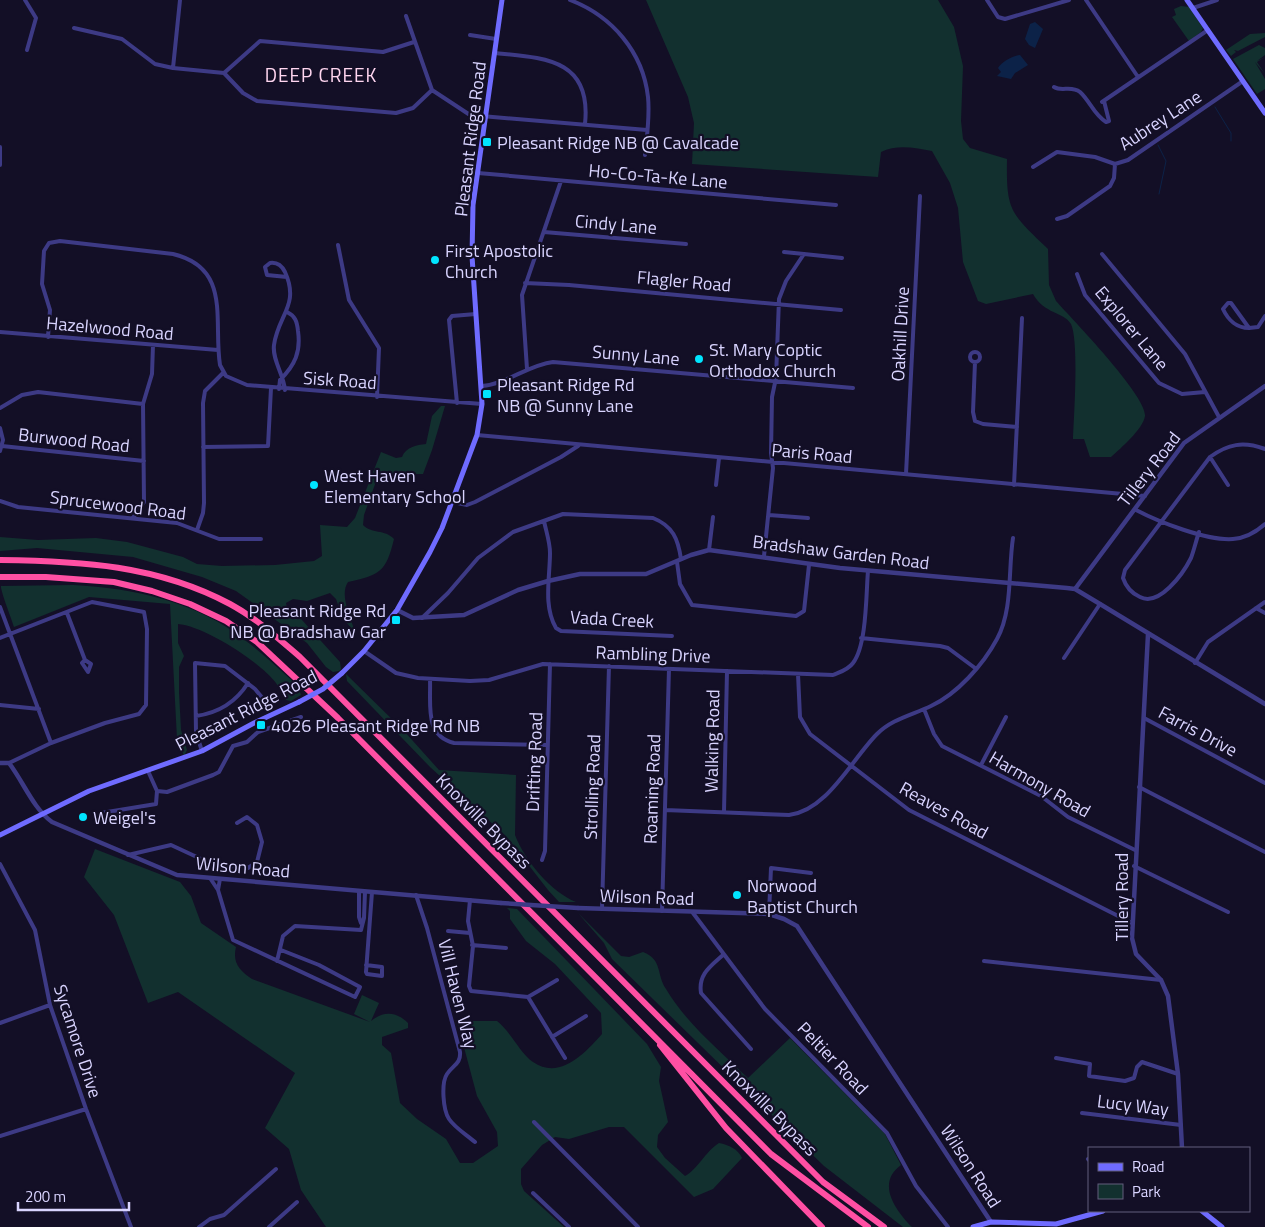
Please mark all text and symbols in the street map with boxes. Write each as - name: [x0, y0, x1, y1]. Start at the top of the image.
- district label: DEEP CREEK: [265, 60, 377, 89]
- street label: Pleasant Ridge Road: [447, 60, 493, 218]
- street label: Aubrey Lane: [1113, 83, 1207, 157]
- place label: Pleasant Ridge NB @ Cavalcade: [497, 129, 739, 156]
- marker: Pleasant Ridge NB @ Cavalcade: [481, 136, 493, 148]
- street label: Ho-Co-Ta-Ke Lane: [587, 156, 729, 196]
- street label: Cindy Lane: [574, 207, 658, 241]
- place label: First Apostolic Church: [445, 237, 553, 285]
- marker: First Apostolic Church: [429, 254, 441, 266]
- street label: Flagler Road: [636, 263, 732, 299]
- street label: Explorer Lane: [1089, 280, 1175, 376]
- street label: Oakhill Drive: [884, 286, 916, 382]
- street label: Hazelwood Road: [45, 309, 175, 347]
- place label: St. Mary Coptic Orthodox Church: [709, 336, 836, 384]
- street label: Sunny Lane: [591, 338, 681, 372]
- marker: St. Mary Coptic Orthodox Church: [693, 353, 705, 365]
- street label: Sisk Road: [302, 364, 378, 396]
- place label: Pleasant Ridge Rd NB @ Sunny Lane: [497, 371, 635, 419]
- marker: Pleasant Ridge Rd NB @ Sunny Lane: [481, 388, 493, 400]
- street label: Burwood Road: [17, 421, 131, 459]
- street label: Tillery Road: [1111, 426, 1187, 512]
- street label: Paris Road: [770, 436, 854, 470]
- place label: West Haven Elementary School: [324, 462, 466, 510]
- marker: West Haven Elementary School: [308, 479, 320, 491]
- street label: Sprucewood Road: [48, 483, 188, 527]
- street label: Bradshaw Garden Road: [751, 528, 931, 576]
- place label: Pleasant Ridge Rd NB @ Bradshaw Gar: [230, 597, 386, 645]
- street label: Vada Creek: [569, 603, 655, 635]
- marker: Pleasant Ridge Rd NB @ Bradshaw Gar: [390, 614, 402, 626]
- street label: Rambling Drive: [595, 639, 711, 669]
- street label: Pleasant Ridge Road: [170, 663, 322, 757]
- street label: Walking Road: [698, 689, 726, 793]
- street label: Farris Drive: [1154, 699, 1242, 763]
- place label: 4026 Pleasant Ridge Rd NB: [271, 712, 480, 739]
- street label: Drifting Road: [519, 712, 549, 812]
- marker: 4026 Pleasant Ridge Rd NB: [255, 719, 267, 731]
- street label: Roaming Road: [637, 733, 667, 845]
- street label: Strolling Road: [577, 734, 607, 840]
- street label: Harmony Road: [984, 744, 1096, 824]
- street label: Knoxville Bypass: [430, 767, 538, 875]
- street label: Reaves Road: [895, 774, 993, 846]
- place label: Weigel's: [93, 804, 156, 831]
- marker: Weigel's: [77, 811, 89, 823]
- street label: Wilson Road: [195, 849, 291, 885]
- street label: Tillery Road: [1108, 853, 1135, 941]
- place label: Norwood Baptist Church: [747, 872, 858, 920]
- street label: Wilson Road: [599, 882, 695, 912]
- marker: Norwood Baptist Church: [731, 889, 743, 901]
- street label: Vill Haven Way: [431, 936, 485, 1052]
- street label: Sycamore Drive: [47, 981, 109, 1101]
- street label: Peltier Road: [791, 1015, 875, 1101]
- street label: Knoxville Bypass: [716, 1054, 824, 1162]
- street label: Lucy Way: [1096, 1087, 1171, 1123]
- street label: Wilson Road: [934, 1119, 1008, 1213]
- legend: [1088, 1147, 1250, 1212]
- text: Road: [1132, 1155, 1164, 1178]
- scale bar: [18, 1180, 129, 1212]
- text: Park: [1132, 1180, 1161, 1203]
- text: 200 m: [25, 1185, 66, 1208]

